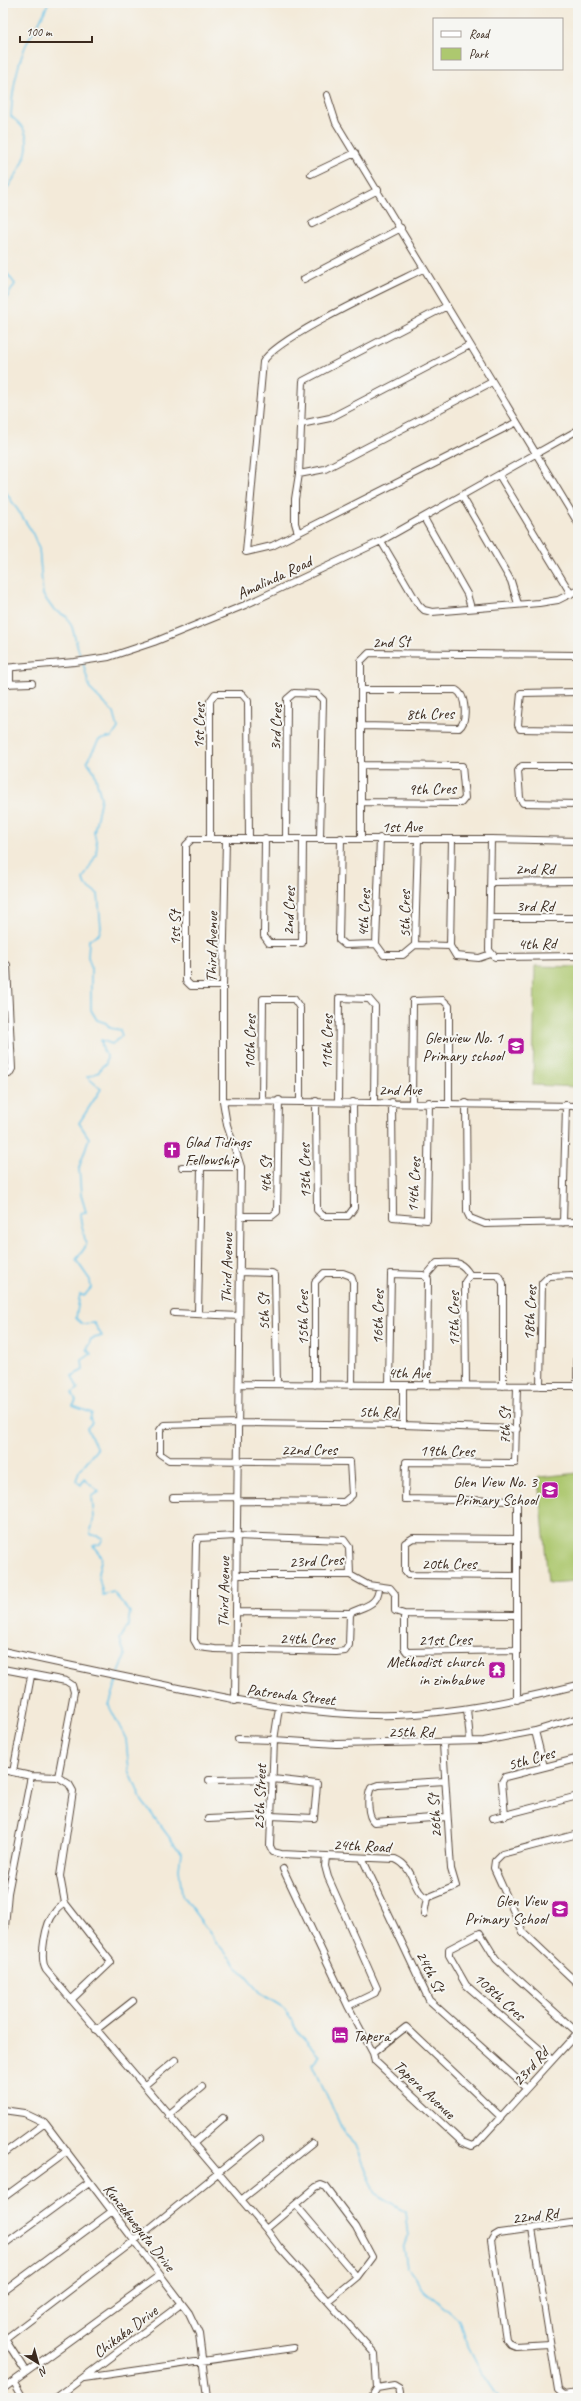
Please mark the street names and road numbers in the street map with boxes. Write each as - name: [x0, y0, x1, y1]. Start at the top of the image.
- street label: Amalinda Road: [234, 551, 318, 604]
- street label: 2nd St: [372, 631, 413, 653]
- street label: 1st Cres: [188, 701, 210, 749]
- street label: 3rd Cres: [265, 702, 287, 751]
- street label: 8th Cres: [406, 704, 456, 724]
- street label: 9th Cres: [408, 779, 458, 799]
- street label: 1st Ave: [382, 817, 424, 837]
- street label: 2nd Rd: [515, 859, 557, 879]
- street label: 2nd Cres: [278, 885, 300, 936]
- street label: 4th Cres: [353, 887, 375, 937]
- street label: 5th Cres: [395, 889, 415, 938]
- street label: 3rd Rd: [516, 896, 557, 916]
- street label: 1st St: [165, 908, 185, 945]
- street label: Third Avenue: [201, 910, 223, 983]
- street label: 4th Rd: [518, 934, 559, 954]
- street label: 10th Cres: [240, 1013, 261, 1070]
- street label: 11th Cres: [317, 1013, 338, 1070]
- street label: 2nd Ave: [378, 1080, 423, 1100]
- street label: 13th Cres: [294, 1142, 315, 1199]
- street label: 4th St: [256, 1154, 276, 1194]
- street label: 14th Cres: [403, 1156, 425, 1213]
- street label: Third Avenue: [216, 1231, 238, 1304]
- street label: 18th Cres: [519, 1284, 541, 1341]
- street label: 16th Cres: [368, 1288, 389, 1345]
- street label: 15th Cres: [293, 1289, 313, 1345]
- street label: 17th Cres: [444, 1290, 464, 1346]
- street label: 5th St: [254, 1291, 274, 1331]
- street label: 4th Ave: [388, 1363, 432, 1383]
- street label: 5th Rd: [359, 1402, 400, 1422]
- street label: 7th St: [495, 1405, 515, 1445]
- street label: 22nd Cres: [281, 1440, 338, 1460]
- street label: 19th Cres: [419, 1441, 476, 1462]
- street label: 23rd Cres: [288, 1550, 345, 1572]
- street label: 20th Cres: [422, 1554, 478, 1574]
- street label: Third Avenue: [213, 1555, 235, 1628]
- street label: 24th Cres: [279, 1629, 336, 1650]
- street label: 21st Cres: [418, 1630, 473, 1650]
- street label: Patrenda Street: [246, 1680, 338, 1711]
- street label: 25th Rd: [388, 1722, 436, 1742]
- street label: 5th Cres: [506, 1742, 558, 1775]
- street label: 25th Street: [249, 1762, 271, 1830]
- street label: 26th St: [423, 1791, 447, 1839]
- street label: 24th Road: [333, 1835, 394, 1858]
- street label: 24th St: [411, 1947, 450, 1998]
- street label: 108th Cres: [470, 1969, 530, 2026]
- street label: 23rd Rd: [508, 2041, 555, 2090]
- street label: Tapera Avenue: [389, 2056, 461, 2125]
- street label: Kunzekweguta Drive: [99, 2180, 181, 2277]
- street label: 22nd Rd: [511, 2203, 562, 2229]
- street label: Chikaka Drive: [90, 2300, 163, 2362]

